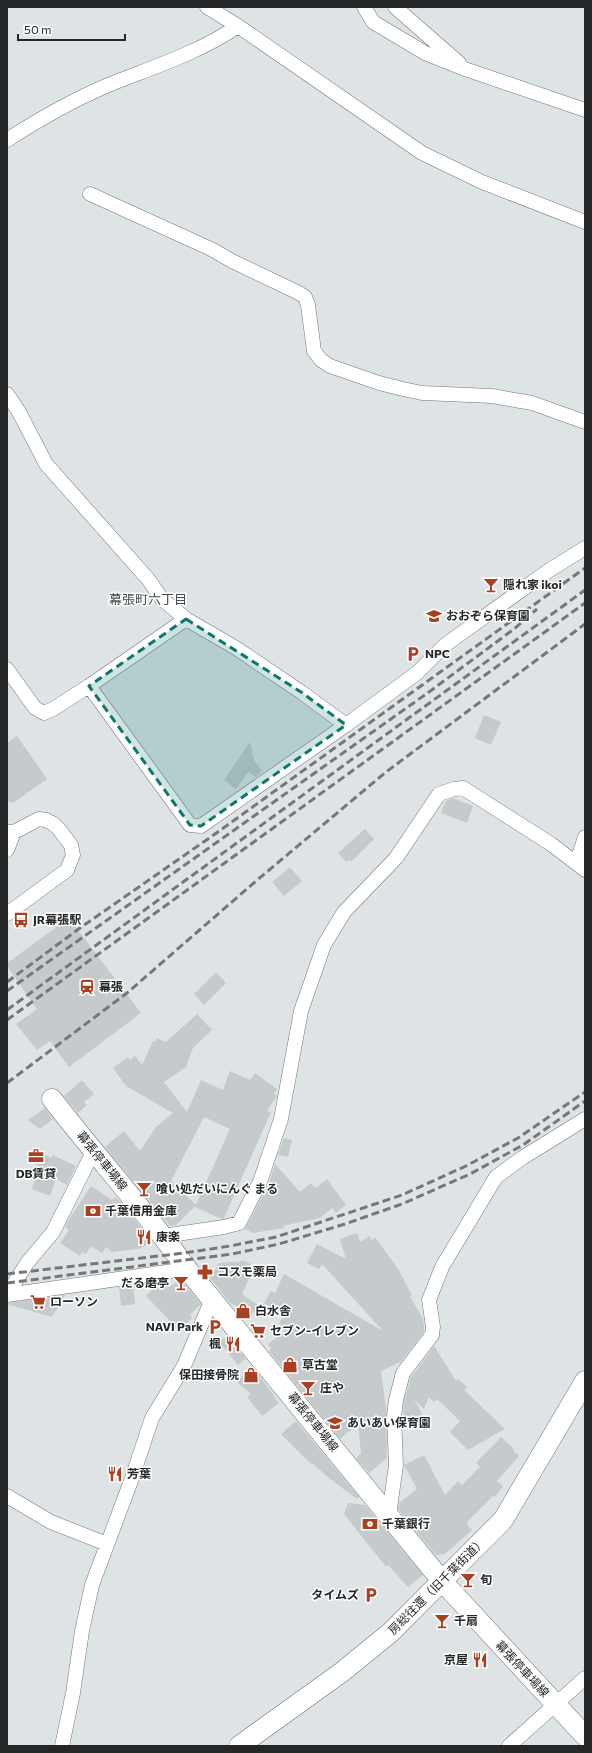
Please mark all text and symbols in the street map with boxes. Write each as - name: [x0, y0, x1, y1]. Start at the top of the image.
- scale bar: [18, 16, 125, 42]
- text: 50 m: [24, 22, 52, 36]
- bar icon: 隠れ家 ikoi: [482, 576, 500, 594]
- place label: 隠れ家 ikoi: [503, 577, 562, 591]
- district label: 幕張町六丁目: [109, 591, 187, 607]
- school or university icon: おおぞら保育園: [425, 607, 443, 625]
- place label: おおぞら保育園: [446, 608, 530, 622]
- parking icon: NPC: [404, 645, 422, 663]
- place label: NPC: [425, 646, 450, 660]
- bus stop icon: JR幕張駅: [12, 911, 30, 929]
- place label: JR幕張駅: [33, 912, 81, 927]
- station icon: 幕張: [78, 978, 96, 996]
- place label: 幕張: [99, 979, 123, 993]
- street label: 幕張停車場線: [75, 1128, 131, 1193]
- office icon: DB賃貸: [27, 1147, 45, 1165]
- place label: DB賃貸: [16, 1166, 56, 1180]
- bar icon: 喰い処だいにんぐ まる: [135, 1180, 153, 1198]
- place label: 喰い処だいにんぐ まる: [156, 1181, 278, 1195]
- bank icon: 千葉信用金庫: [84, 1202, 102, 1220]
- place label: 千葉信用金庫: [105, 1203, 177, 1217]
- restaurant icon: 康楽: [135, 1228, 153, 1246]
- place label: 康楽: [156, 1229, 180, 1243]
- pharmacy icon: コスモ薬局: [196, 1263, 214, 1281]
- place label: コスモ薬局: [217, 1264, 277, 1278]
- bar icon: だる磨亭: [172, 1274, 190, 1292]
- place label: だる磨亭: [121, 1275, 169, 1289]
- supermarket icon: ローソン: [29, 1293, 47, 1311]
- place label: ローソン: [50, 1294, 98, 1308]
- shop icon: 白水舎: [234, 1302, 252, 1320]
- place label: 白水舎: [255, 1303, 291, 1317]
- parking icon: NAVI Park: [206, 1318, 224, 1336]
- place label: NAVI Park: [146, 1319, 203, 1333]
- supermarket icon: セブン-イレブン: [249, 1322, 267, 1340]
- place label: セブン-イレブン: [270, 1323, 359, 1337]
- restaurant icon: 楓: [224, 1335, 242, 1353]
- place label: 楓: [209, 1336, 221, 1350]
- shop icon: 草古堂: [281, 1356, 299, 1374]
- place label: 草古堂: [302, 1357, 338, 1371]
- shop icon: 保田接骨院: [242, 1366, 260, 1384]
- place label: 保田接骨院: [179, 1367, 239, 1381]
- bar icon: 庄や: [299, 1379, 317, 1397]
- place label: 庄や: [320, 1380, 344, 1394]
- street label: 幕張停車場線: [286, 1389, 342, 1454]
- school or university icon: あいあい保育園: [326, 1414, 344, 1432]
- place label: あいあい保育園: [347, 1415, 431, 1429]
- restaurant icon: 芳葉: [106, 1465, 124, 1483]
- place label: 芳葉: [127, 1466, 151, 1480]
- bank icon: 千葉銀行: [361, 1515, 379, 1533]
- place label: 千葉銀行: [382, 1516, 430, 1530]
- street label: 房総往還（旧千葉街道）: [385, 1534, 488, 1637]
- bar icon: 旬: [459, 1571, 477, 1589]
- place label: 旬: [480, 1572, 492, 1586]
- parking icon: タイムズ: [362, 1586, 380, 1604]
- place label: タイムズ: [311, 1587, 359, 1601]
- bar icon: 千扇: [433, 1612, 451, 1630]
- place label: 千扇: [454, 1613, 478, 1627]
- street label: 幕張停車場線: [493, 1637, 552, 1699]
- restaurant icon: 京屋: [471, 1651, 489, 1669]
- place label: 京屋: [444, 1652, 468, 1666]

